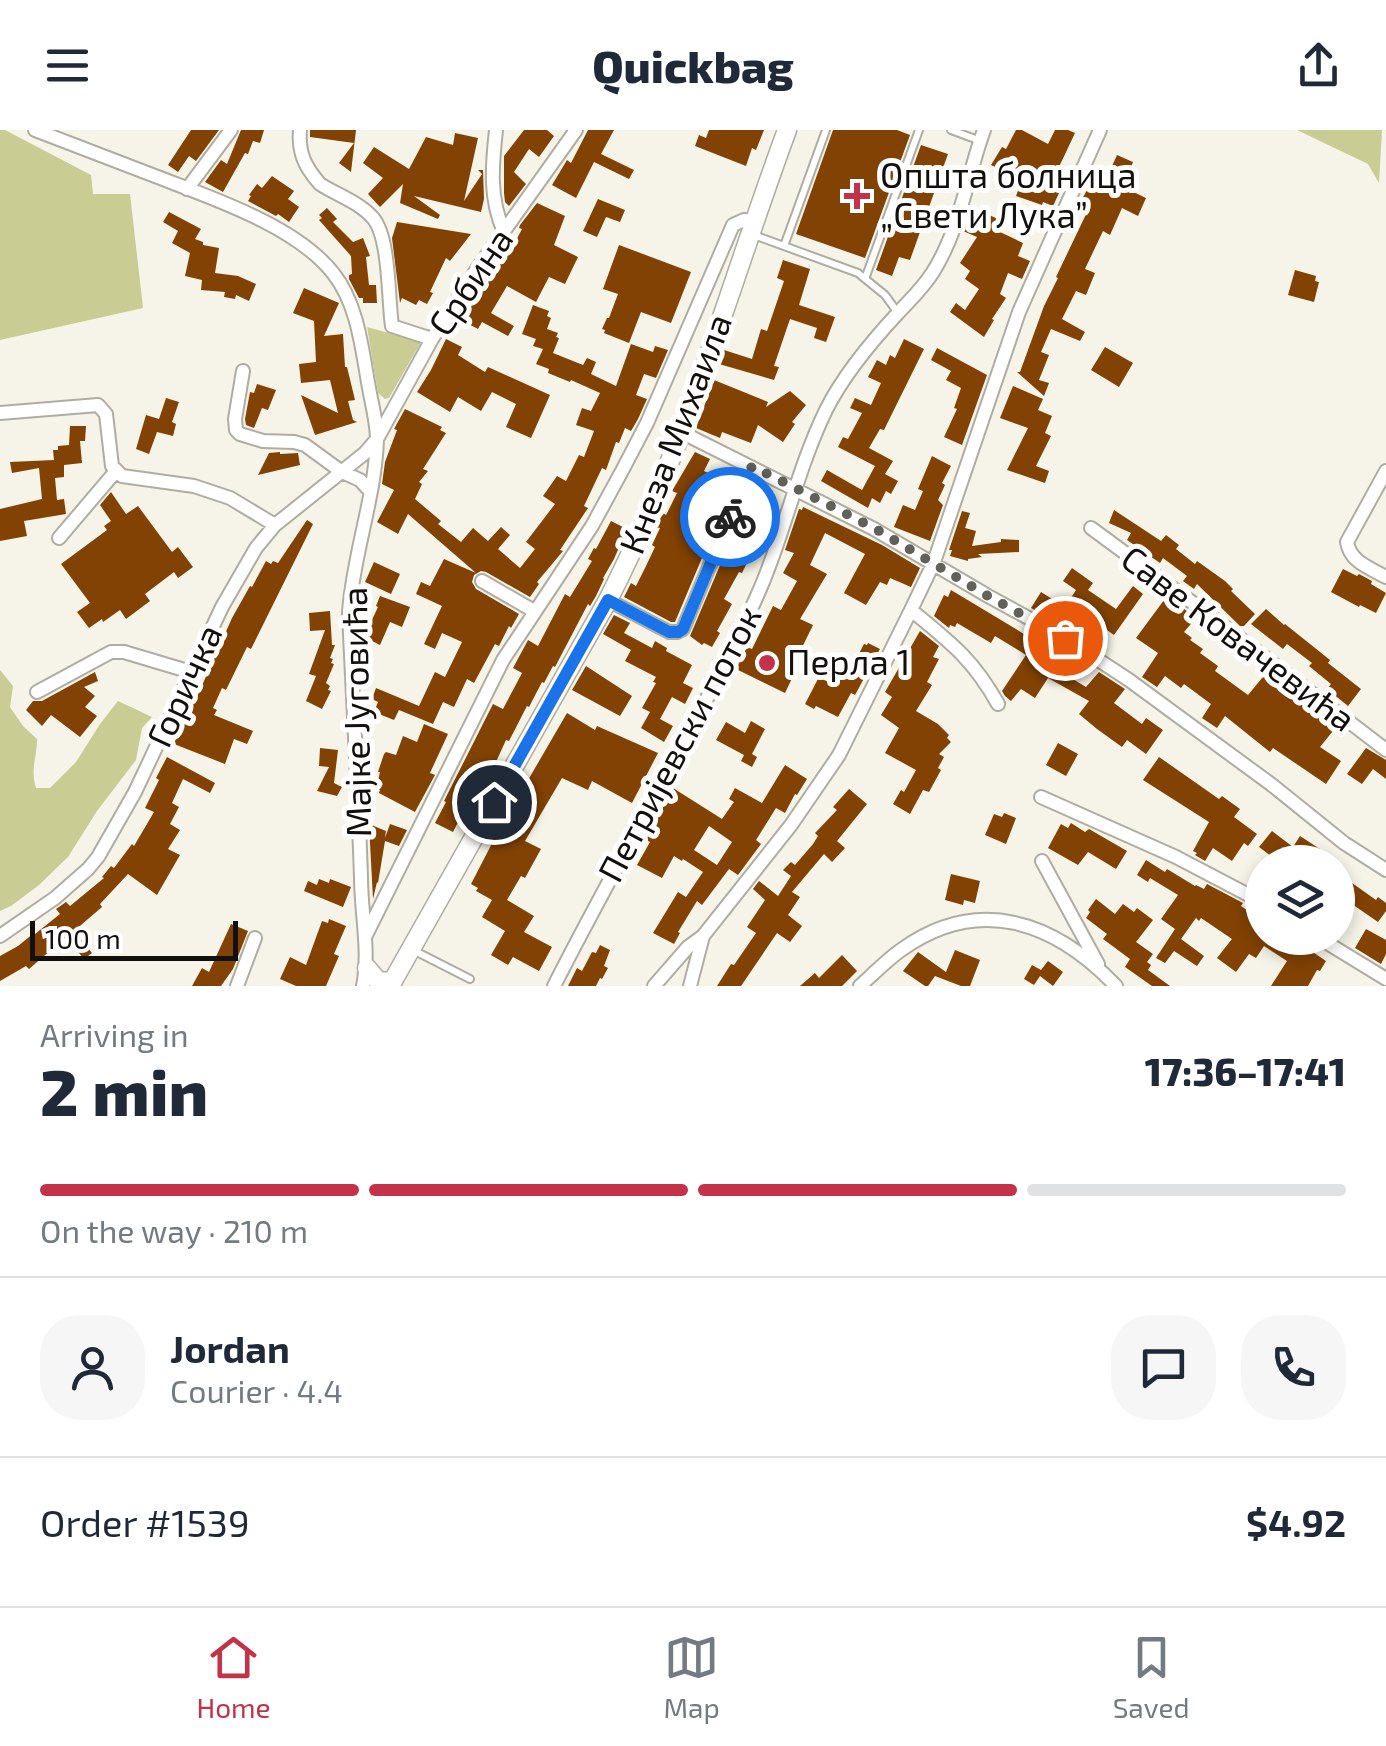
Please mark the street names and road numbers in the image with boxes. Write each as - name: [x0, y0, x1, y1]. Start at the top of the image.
- street label: Србина: [418, 219, 520, 343]
- street label: Кнеза Михаила: [609, 307, 739, 559]
- street label: Саве Ковачевића: [1114, 536, 1364, 739]
- street label: Мајке Југовића: [332, 587, 379, 837]
- street label: Петријевски поток: [588, 598, 769, 888]
- street label: Горичка: [137, 617, 230, 753]

